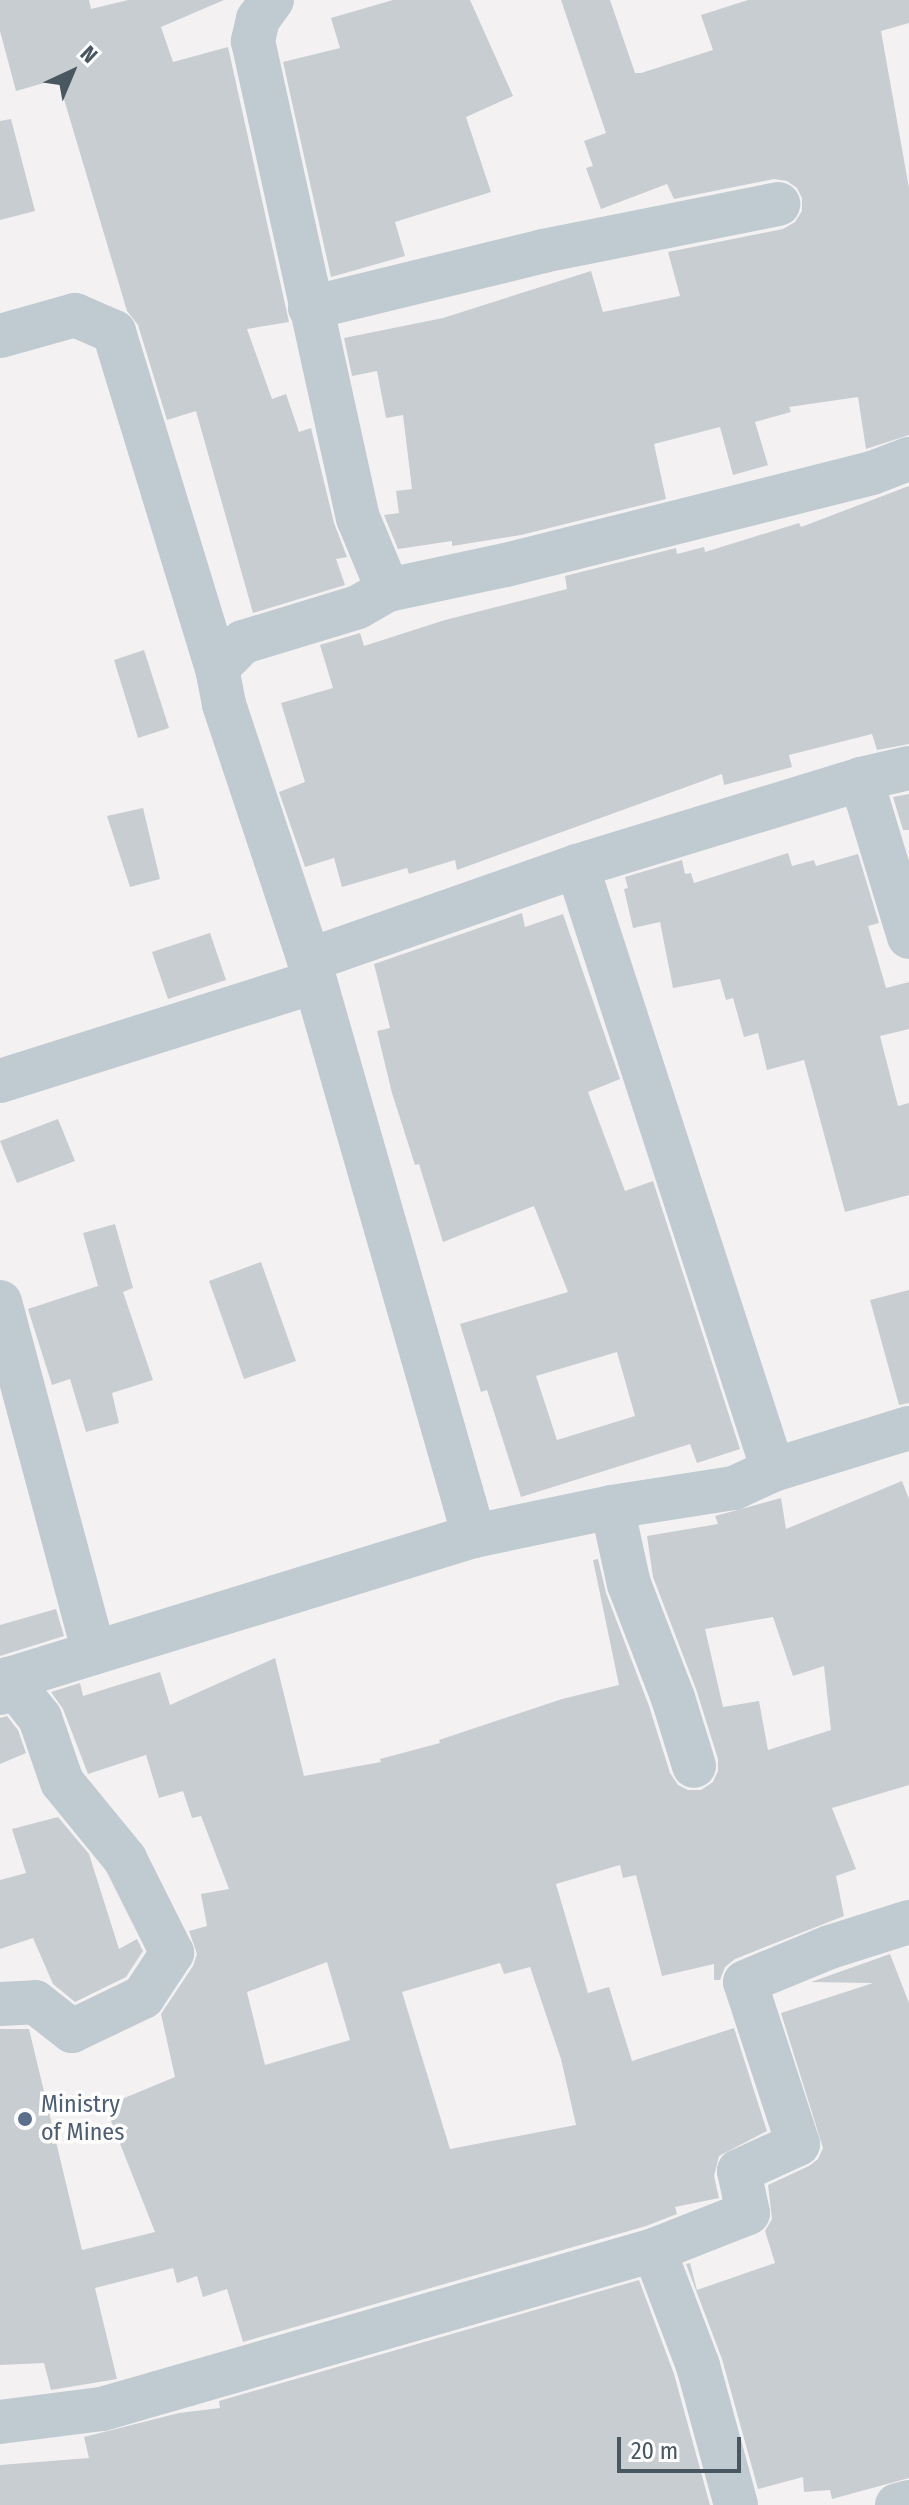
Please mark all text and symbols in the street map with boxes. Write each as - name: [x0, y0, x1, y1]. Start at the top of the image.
- north arrow: [32, 32, 112, 112]
- text: N: [75, 40, 103, 69]
- place label: Ministry of Mines: [41, 2091, 124, 2147]
- marker: Ministry of Mines: [16, 2110, 34, 2128]
- scale bar: [621, 2421, 745, 2471]
- text: 20 m: [631, 2437, 678, 2465]

